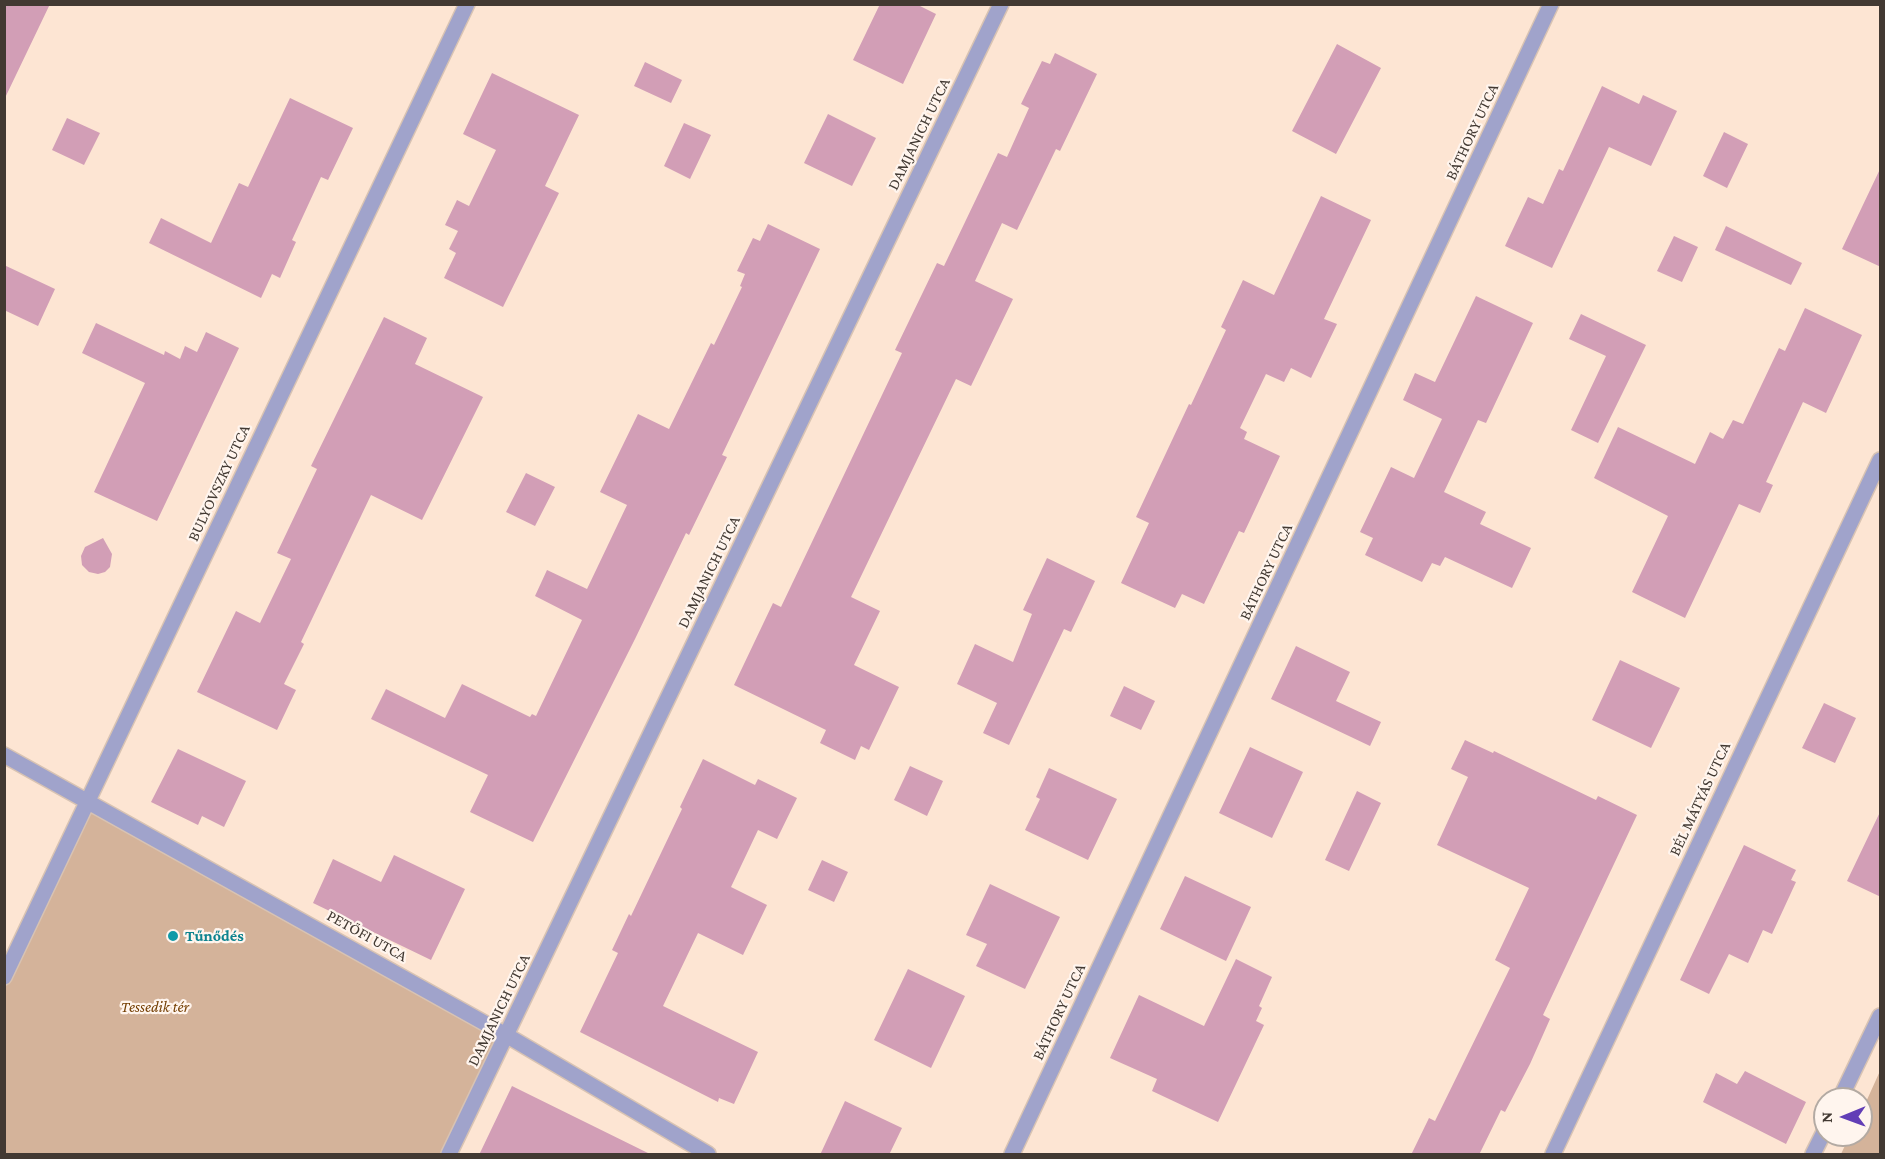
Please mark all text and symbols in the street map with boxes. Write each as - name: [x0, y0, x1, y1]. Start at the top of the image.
- street label: DAMJANICH UTCA: [884, 75, 954, 193]
- street label: BÁTHORY UTCA: [1441, 81, 1503, 183]
- street label: BULYOVSZKY UTCA: [184, 422, 254, 544]
- street label: DAMJANICH UTCA: [674, 513, 744, 631]
- street label: BÁTHORY UTCA: [1235, 521, 1297, 623]
- street label: BÉL MÁTYÁS UTCA: [1665, 739, 1735, 859]
- street label: PETŐFI UTCA: [323, 906, 411, 966]
- place label: Tűnődés: [185, 926, 244, 946]
- marker: Tűnődés: [166, 929, 180, 943]
- street label: DAMJANICH UTCA: [464, 951, 534, 1069]
- street label: BÁTHORY UTCA: [1028, 961, 1090, 1063]
- park label: Tessedik tér: [121, 997, 189, 1017]
- north arrow: [1813, 1087, 1873, 1147]
- text: N: [1818, 1112, 1835, 1123]

